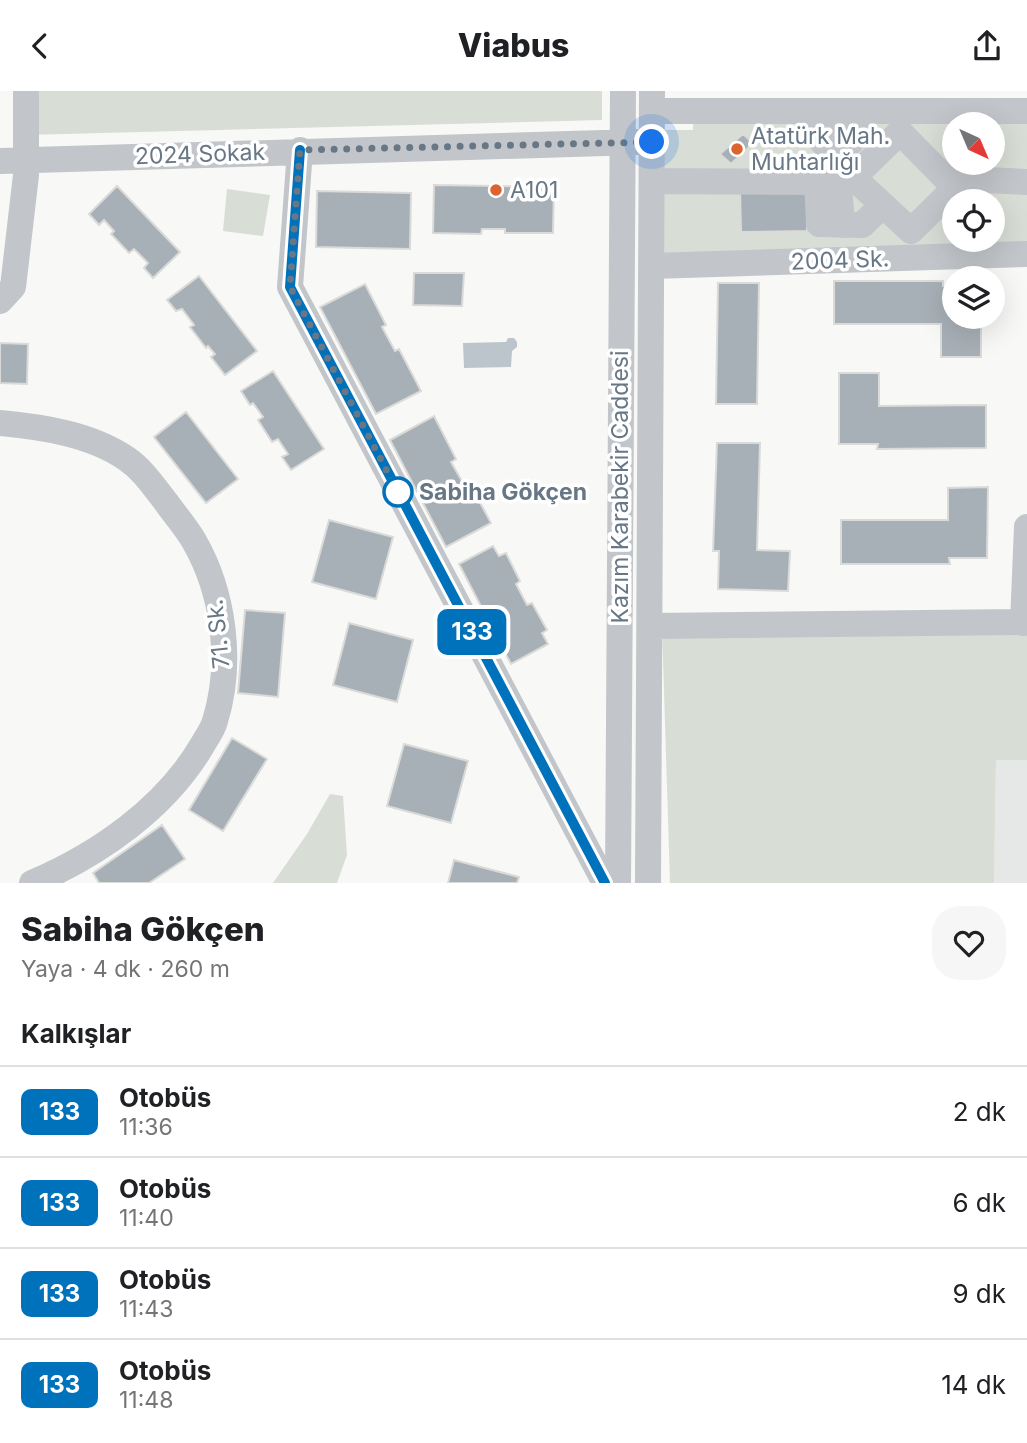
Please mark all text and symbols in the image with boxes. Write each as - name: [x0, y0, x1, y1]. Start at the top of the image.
- text: Viabus: [458, 26, 569, 65]
- icon: back: [21, 27, 59, 65]
- icon: share: [968, 27, 1006, 65]
- north arrow: [942, 112, 1004, 175]
- map controls: [942, 112, 1005, 329]
- place label: Atatürk Mah. Muhtarlığı: [751, 122, 890, 176]
- your location: [634, 124, 669, 159]
- street label: 2024 Sokak: [134, 138, 266, 170]
- marker: Atatürk Mah. Muhtarlığı: [729, 141, 745, 157]
- place label: A101: [510, 176, 558, 204]
- marker: A101: [488, 182, 504, 198]
- button: locate: [942, 189, 1005, 252]
- street label: 2004 Sk.: [790, 244, 890, 276]
- button: layers: [942, 266, 1005, 329]
- street label: Kazım Karabekir Caddesi: [606, 350, 634, 624]
- marker: Sabiha Gökçen: [383, 477, 413, 507]
- place label: Sabiha Gökçen: [419, 478, 587, 506]
- street label: 71. Sk.: [200, 598, 236, 670]
- line badge: 133: [432, 609, 512, 655]
- text: 133: [451, 617, 493, 646]
- button: heart: [932, 906, 1006, 980]
- text: Sabiha Gökçen: [21, 909, 265, 949]
- text: Yaya · 4 dk · 260 m: [21, 955, 230, 983]
- text: Kalkışlar: [21, 1018, 131, 1049]
- text: Otobüs: [119, 1082, 211, 1113]
- text: 2 dk: [953, 1096, 1006, 1127]
- text: 133: [39, 1097, 80, 1126]
- text: 11:36: [119, 1113, 173, 1141]
- text: Otobüs: [119, 1173, 211, 1204]
- text: 6 dk: [952, 1187, 1006, 1218]
- text: 133: [39, 1188, 80, 1217]
- text: 11:40: [119, 1204, 174, 1232]
- text: Otobüs: [119, 1264, 211, 1295]
- text: 9 dk: [952, 1278, 1006, 1309]
- text: 133: [39, 1279, 80, 1308]
- text: 11:43: [119, 1295, 173, 1323]
- text: Otobüs: [119, 1355, 211, 1386]
- text: 14 dk: [941, 1369, 1006, 1400]
- text: 133: [39, 1370, 80, 1399]
- text: 11:48: [119, 1386, 173, 1414]

